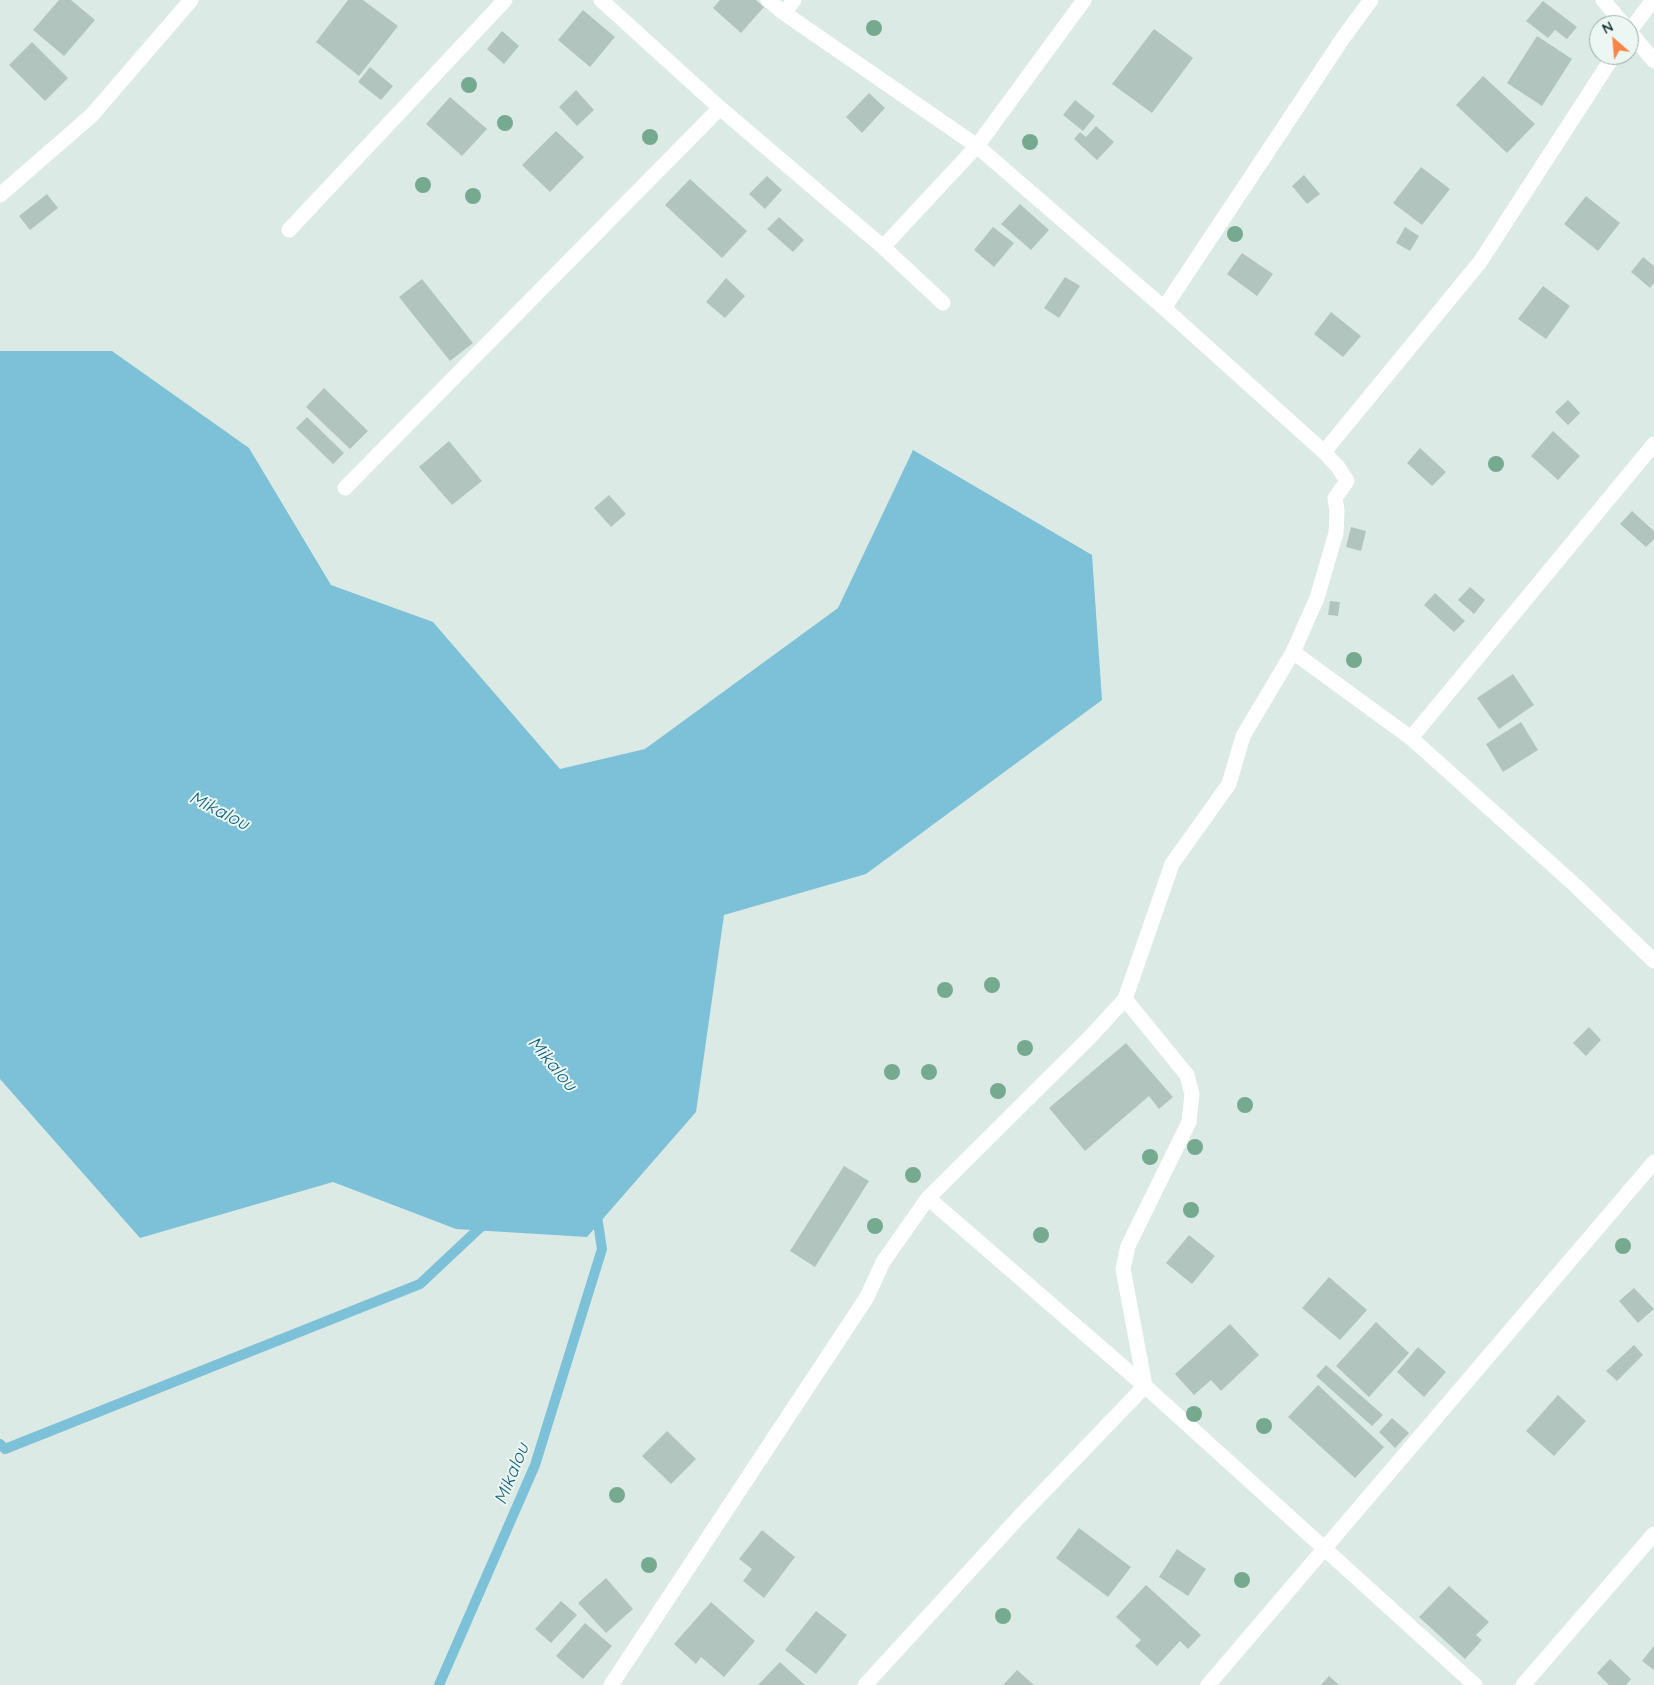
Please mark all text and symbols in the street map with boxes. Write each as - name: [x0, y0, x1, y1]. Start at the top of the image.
- north arrow: [1589, 15, 1639, 65]
- text: N: [1599, 17, 1616, 38]
- water label: Mikalou: [185, 787, 253, 835]
- water label: Mikalou: [523, 1032, 581, 1096]
- water label: Mikalou: [490, 1440, 534, 1508]

